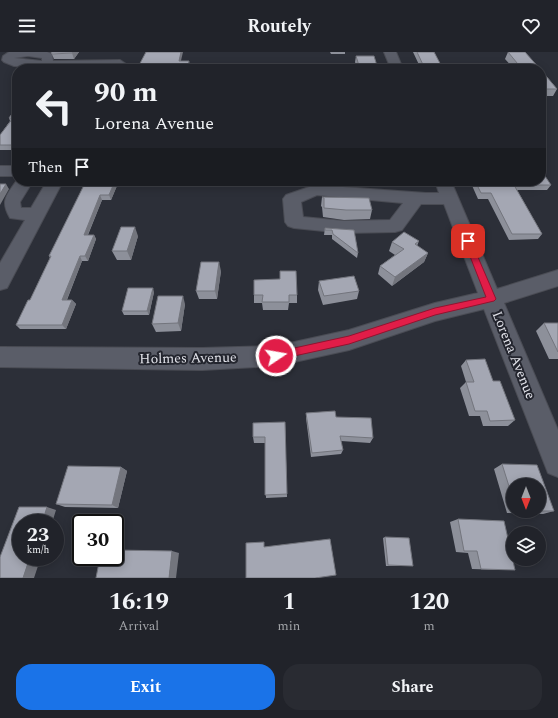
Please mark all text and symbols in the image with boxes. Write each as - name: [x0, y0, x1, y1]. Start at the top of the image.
- text: Routely: [247, 13, 311, 40]
- icon: menu: [16, 15, 38, 37]
- icon: heart: [520, 15, 542, 37]
- text: 90 m: [94, 71, 158, 114]
- icon: left: [28, 80, 80, 132]
- text: Lorena Avenue: [94, 110, 214, 137]
- text: Then: [28, 156, 63, 179]
- icon: arrive: [71, 156, 93, 178]
- pin: [451, 224, 485, 258]
- icon: arrive: [457, 230, 479, 252]
- street label: Lorena Avenue: [487, 308, 541, 402]
- position arrow: [255, 335, 297, 377]
- street label: Holmes Avenue: [139, 347, 237, 369]
- north arrow: [506, 478, 546, 518]
- map controls: [506, 478, 546, 566]
- speed limit sign: 30: [72, 514, 124, 566]
- text: 23: [27, 520, 49, 550]
- button: layers: [506, 526, 546, 566]
- text: km/h: [27, 542, 49, 558]
- text: 16:19: [109, 584, 169, 620]
- text: 1: [282, 584, 296, 620]
- text: 120: [409, 584, 449, 620]
- text: Arrival: [119, 616, 159, 636]
- text: min: [278, 616, 300, 636]
- text: m: [424, 616, 435, 636]
- button: Exit: [16, 664, 275, 710]
- button: Share: [283, 664, 542, 710]

